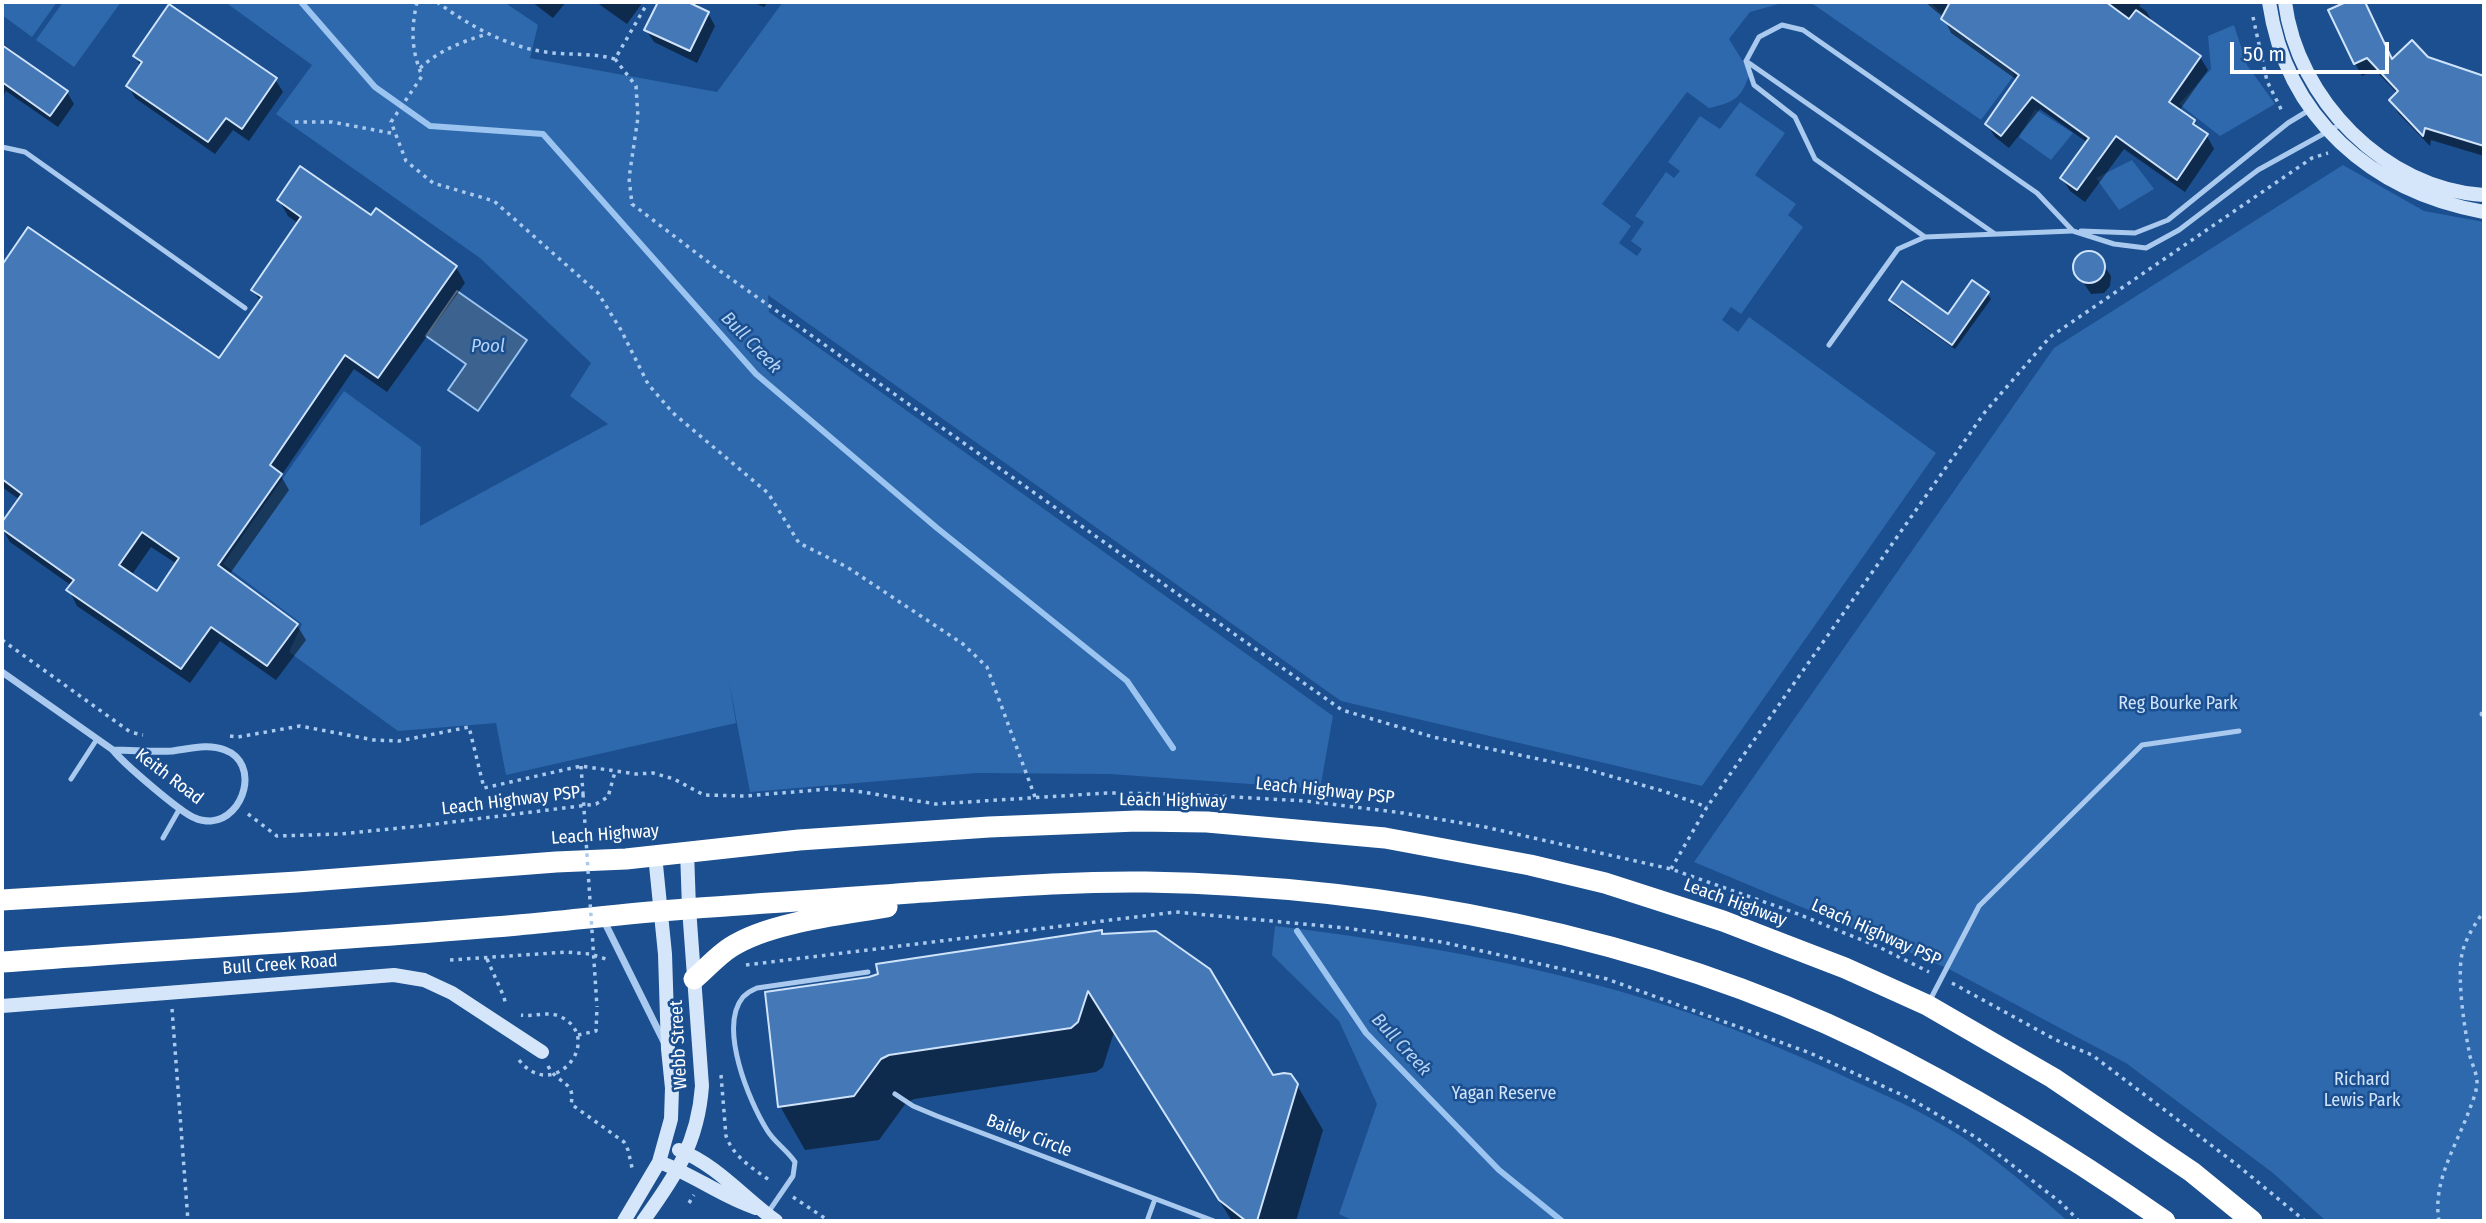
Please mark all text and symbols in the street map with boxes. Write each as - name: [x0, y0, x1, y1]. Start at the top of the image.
- scale bar: [2234, 28, 2393, 72]
- text: 50 m: [2243, 41, 2285, 67]
- water label: Bull Creek: [716, 307, 786, 379]
- water label: Pool: [471, 336, 505, 358]
- park label: Reg Bourke Park: [2118, 693, 2238, 715]
- street label: Keith Road: [131, 744, 207, 810]
- street label: Leach Highway PSP: [1254, 773, 1396, 809]
- street label: Leach Highway PSP: [440, 782, 582, 820]
- street label: Leach Highway: [1119, 789, 1227, 813]
- street label: Leach Highway: [550, 820, 660, 850]
- street label: Leach Highway: [1681, 874, 1789, 932]
- street label: Leach Highway PSP: [1808, 895, 1944, 971]
- street label: Bull Creek Road: [222, 950, 338, 980]
- street label: Webb Street: [666, 1000, 692, 1090]
- water label: Bull Creek: [1366, 1009, 1436, 1081]
- park label: Richard Lewis Park: [2324, 1069, 2400, 1112]
- park label: Yagan Reserve: [1452, 1083, 1556, 1105]
- street label: Bailey Circle: [983, 1110, 1075, 1162]

